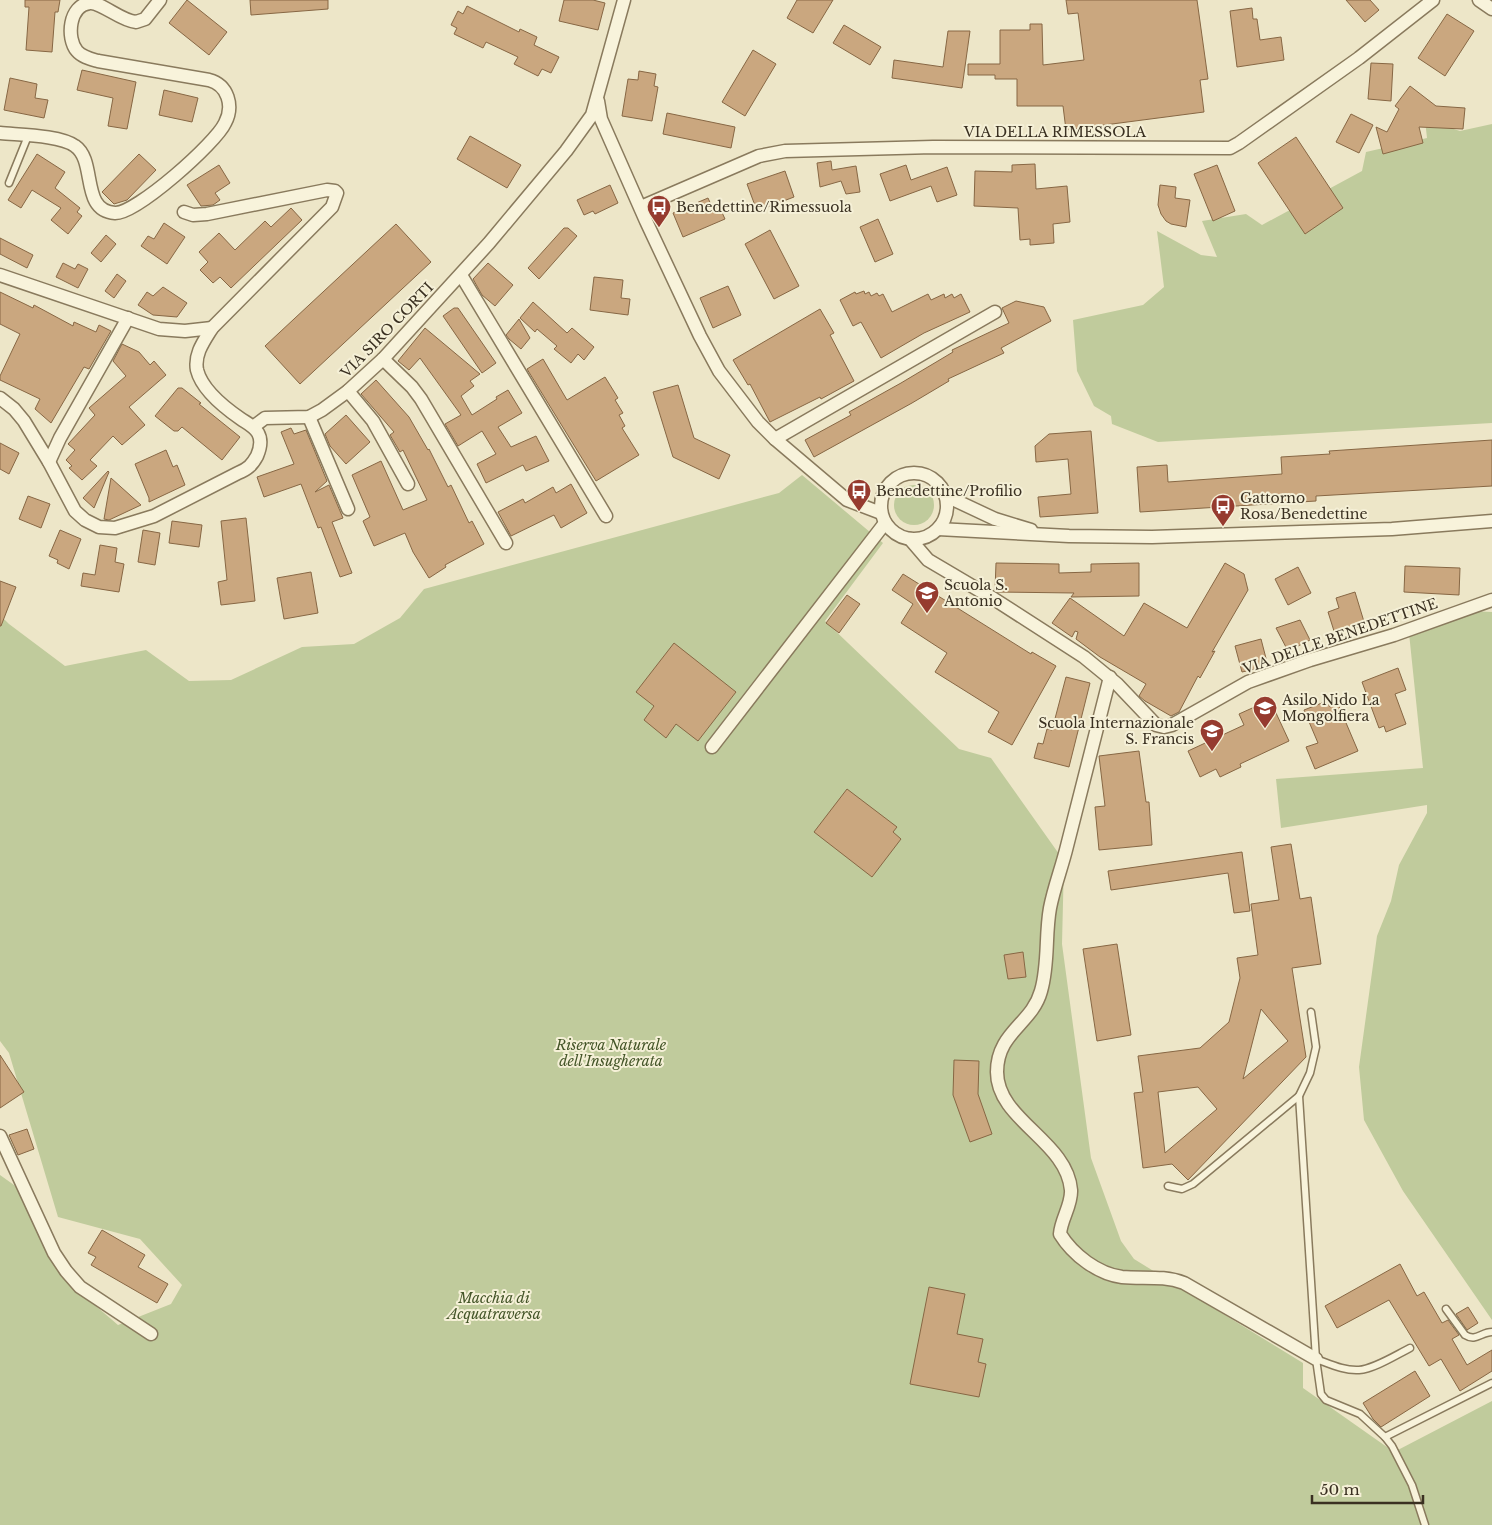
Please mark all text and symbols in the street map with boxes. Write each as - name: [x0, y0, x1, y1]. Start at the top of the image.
- street label: VIA DELLA RIMESSOLA: [963, 123, 1146, 141]
- bus stop icon: Benedettine/Rimessuola: [646, 194, 672, 228]
- place label: Benedettine/Rimessuola: [676, 198, 852, 216]
- street label: VIA SIRO CORTI: [336, 278, 437, 382]
- bus stop icon: Benedettine/Profilio: [846, 478, 872, 512]
- place label: Benedettine/Profilio: [876, 482, 1022, 500]
- place label: Gattorno Rosa/Benedettine: [1240, 489, 1368, 523]
- bus stop icon: Gattorno Rosa/Benedettine: [1210, 493, 1236, 527]
- place label: Scuola S. Antonio: [943, 576, 1008, 610]
- school or university icon: Scuola S. Antonio: [914, 580, 940, 614]
- street label: VIA DELLE BENEDETTINE: [1239, 594, 1440, 678]
- place label: Asilo Nido La Mongolfiera: [1281, 691, 1380, 725]
- school or university icon: Asilo Nido La Mongolfiera: [1252, 695, 1278, 729]
- place label: Scuola Internazionale S. Francis: [1038, 714, 1194, 748]
- school or university icon: Scuola Internazionale S. Francis: [1199, 718, 1225, 752]
- park label: Riserva Naturale dell'Insugherata: [555, 1036, 667, 1070]
- park label: Macchia di Acquatraversa: [445, 1289, 541, 1323]
- scale bar: [1312, 1472, 1423, 1504]
- text: 50 m: [1320, 1480, 1360, 1499]

